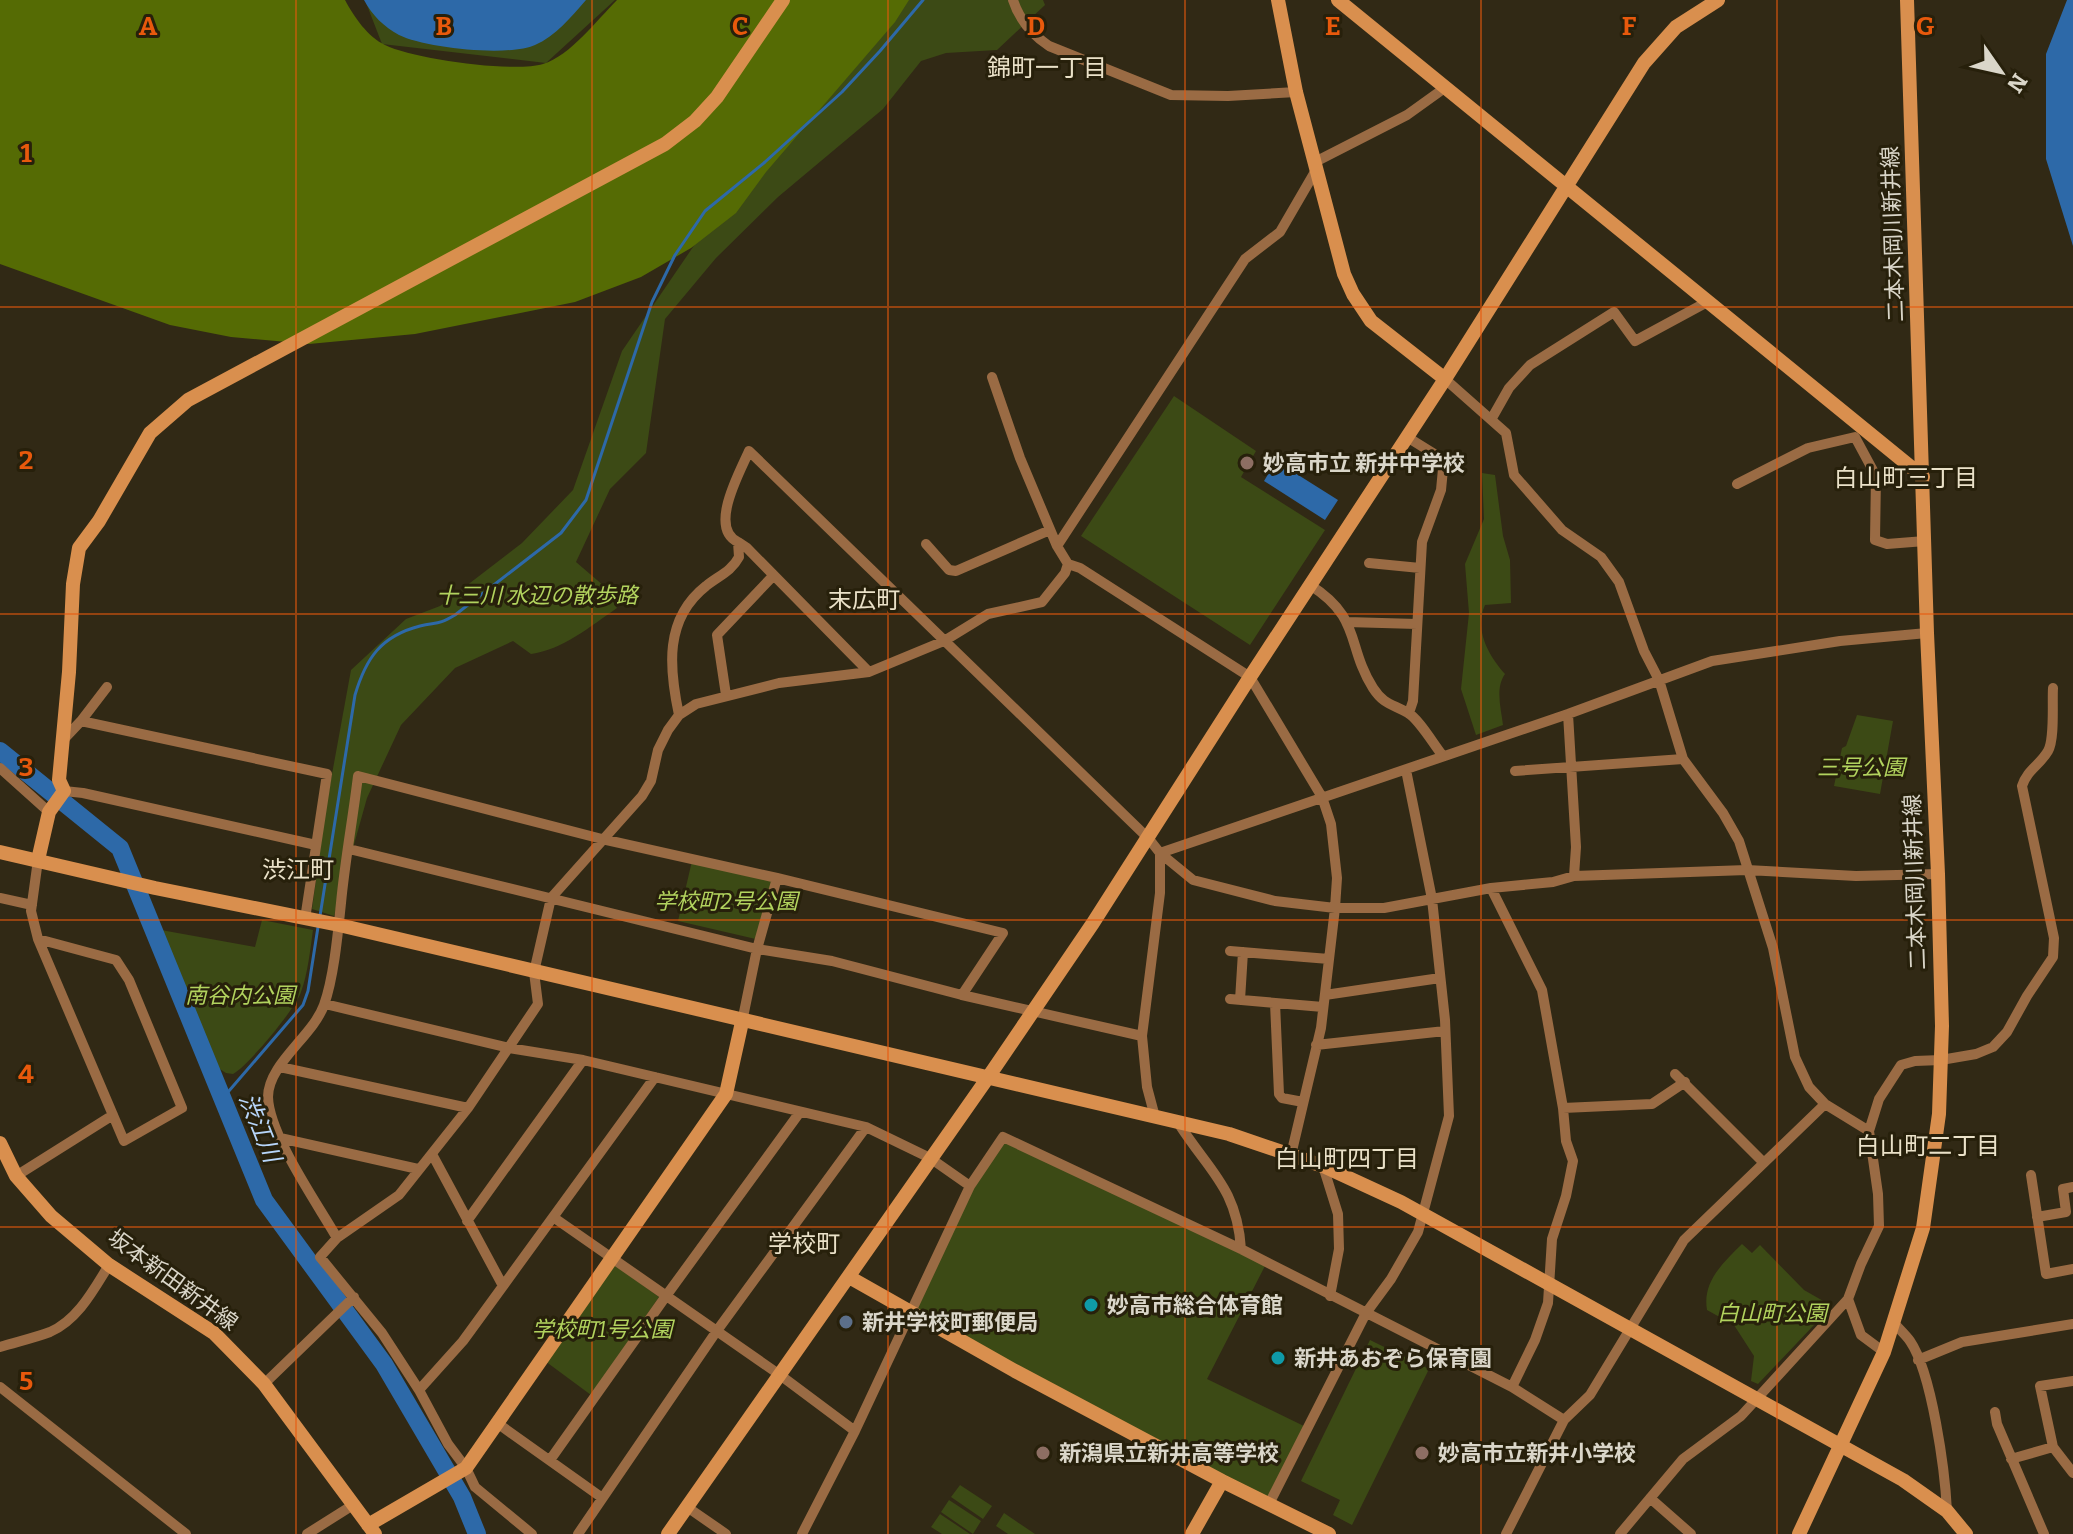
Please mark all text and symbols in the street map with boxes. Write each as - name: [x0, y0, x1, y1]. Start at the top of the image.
- text: A: [139, 11, 158, 42]
- text: B: [436, 11, 452, 42]
- text: C: [732, 11, 748, 42]
- text: D: [1027, 11, 1045, 42]
- text: E: [1325, 11, 1341, 42]
- text: F: [1622, 11, 1637, 42]
- text: G: [1916, 11, 1935, 42]
- north arrow: [1961, 32, 2041, 112]
- district label: 錦町一丁目: [987, 54, 1107, 82]
- text: N: [2001, 68, 2033, 98]
- text: 1: [20, 138, 32, 169]
- street label: 二本木岡川新井線: [1876, 146, 1910, 322]
- text: 2: [19, 445, 33, 476]
- place label: 妙高市立 新井中学校: [1263, 450, 1465, 477]
- marker: 妙高市立 新井中学校: [1238, 454, 1256, 472]
- district label: 白山町三丁目: [1834, 464, 1978, 492]
- park label: 十三川 水辺の散歩路: [436, 582, 640, 609]
- district label: 末広町: [828, 586, 900, 614]
- text: 3: [19, 752, 33, 783]
- park label: 三号公園: [1817, 754, 1908, 781]
- street label: 二本木岡川新井線: [1898, 794, 1932, 970]
- district label: 渋江町: [262, 856, 334, 884]
- park label: 学校町2号公園: [654, 888, 801, 915]
- park label: 南谷内公園: [185, 982, 298, 1009]
- text: 4: [18, 1059, 34, 1090]
- water label: 渋江川: [234, 1089, 288, 1169]
- district label: 白山町二丁目: [1856, 1132, 2000, 1160]
- district label: 白山町四丁目: [1275, 1145, 1419, 1173]
- street label: 坂本新田新井線: [103, 1224, 243, 1336]
- district label: 学校町: [768, 1230, 840, 1258]
- place label: 妙高市総合体育館: [1107, 1292, 1283, 1319]
- marker: 妙高市総合体育館: [1082, 1296, 1100, 1314]
- park label: 白山町公園: [1717, 1300, 1830, 1327]
- place label: 新井学校町郵便局: [862, 1309, 1038, 1336]
- marker: 新井学校町郵便局: [837, 1313, 855, 1331]
- park label: 学校町1号公園: [532, 1316, 675, 1343]
- place label: 新井あおぞら保育園: [1294, 1345, 1492, 1372]
- marker: 新井あおぞら保育園: [1269, 1349, 1287, 1367]
- text: 5: [19, 1366, 33, 1397]
- place label: 新潟県立新井高等学校: [1059, 1440, 1279, 1467]
- place label: 妙高市立新井小学校: [1438, 1440, 1636, 1467]
- marker: 新潟県立新井高等学校: [1034, 1444, 1052, 1462]
- marker: 妙高市立新井小学校: [1413, 1444, 1431, 1462]

